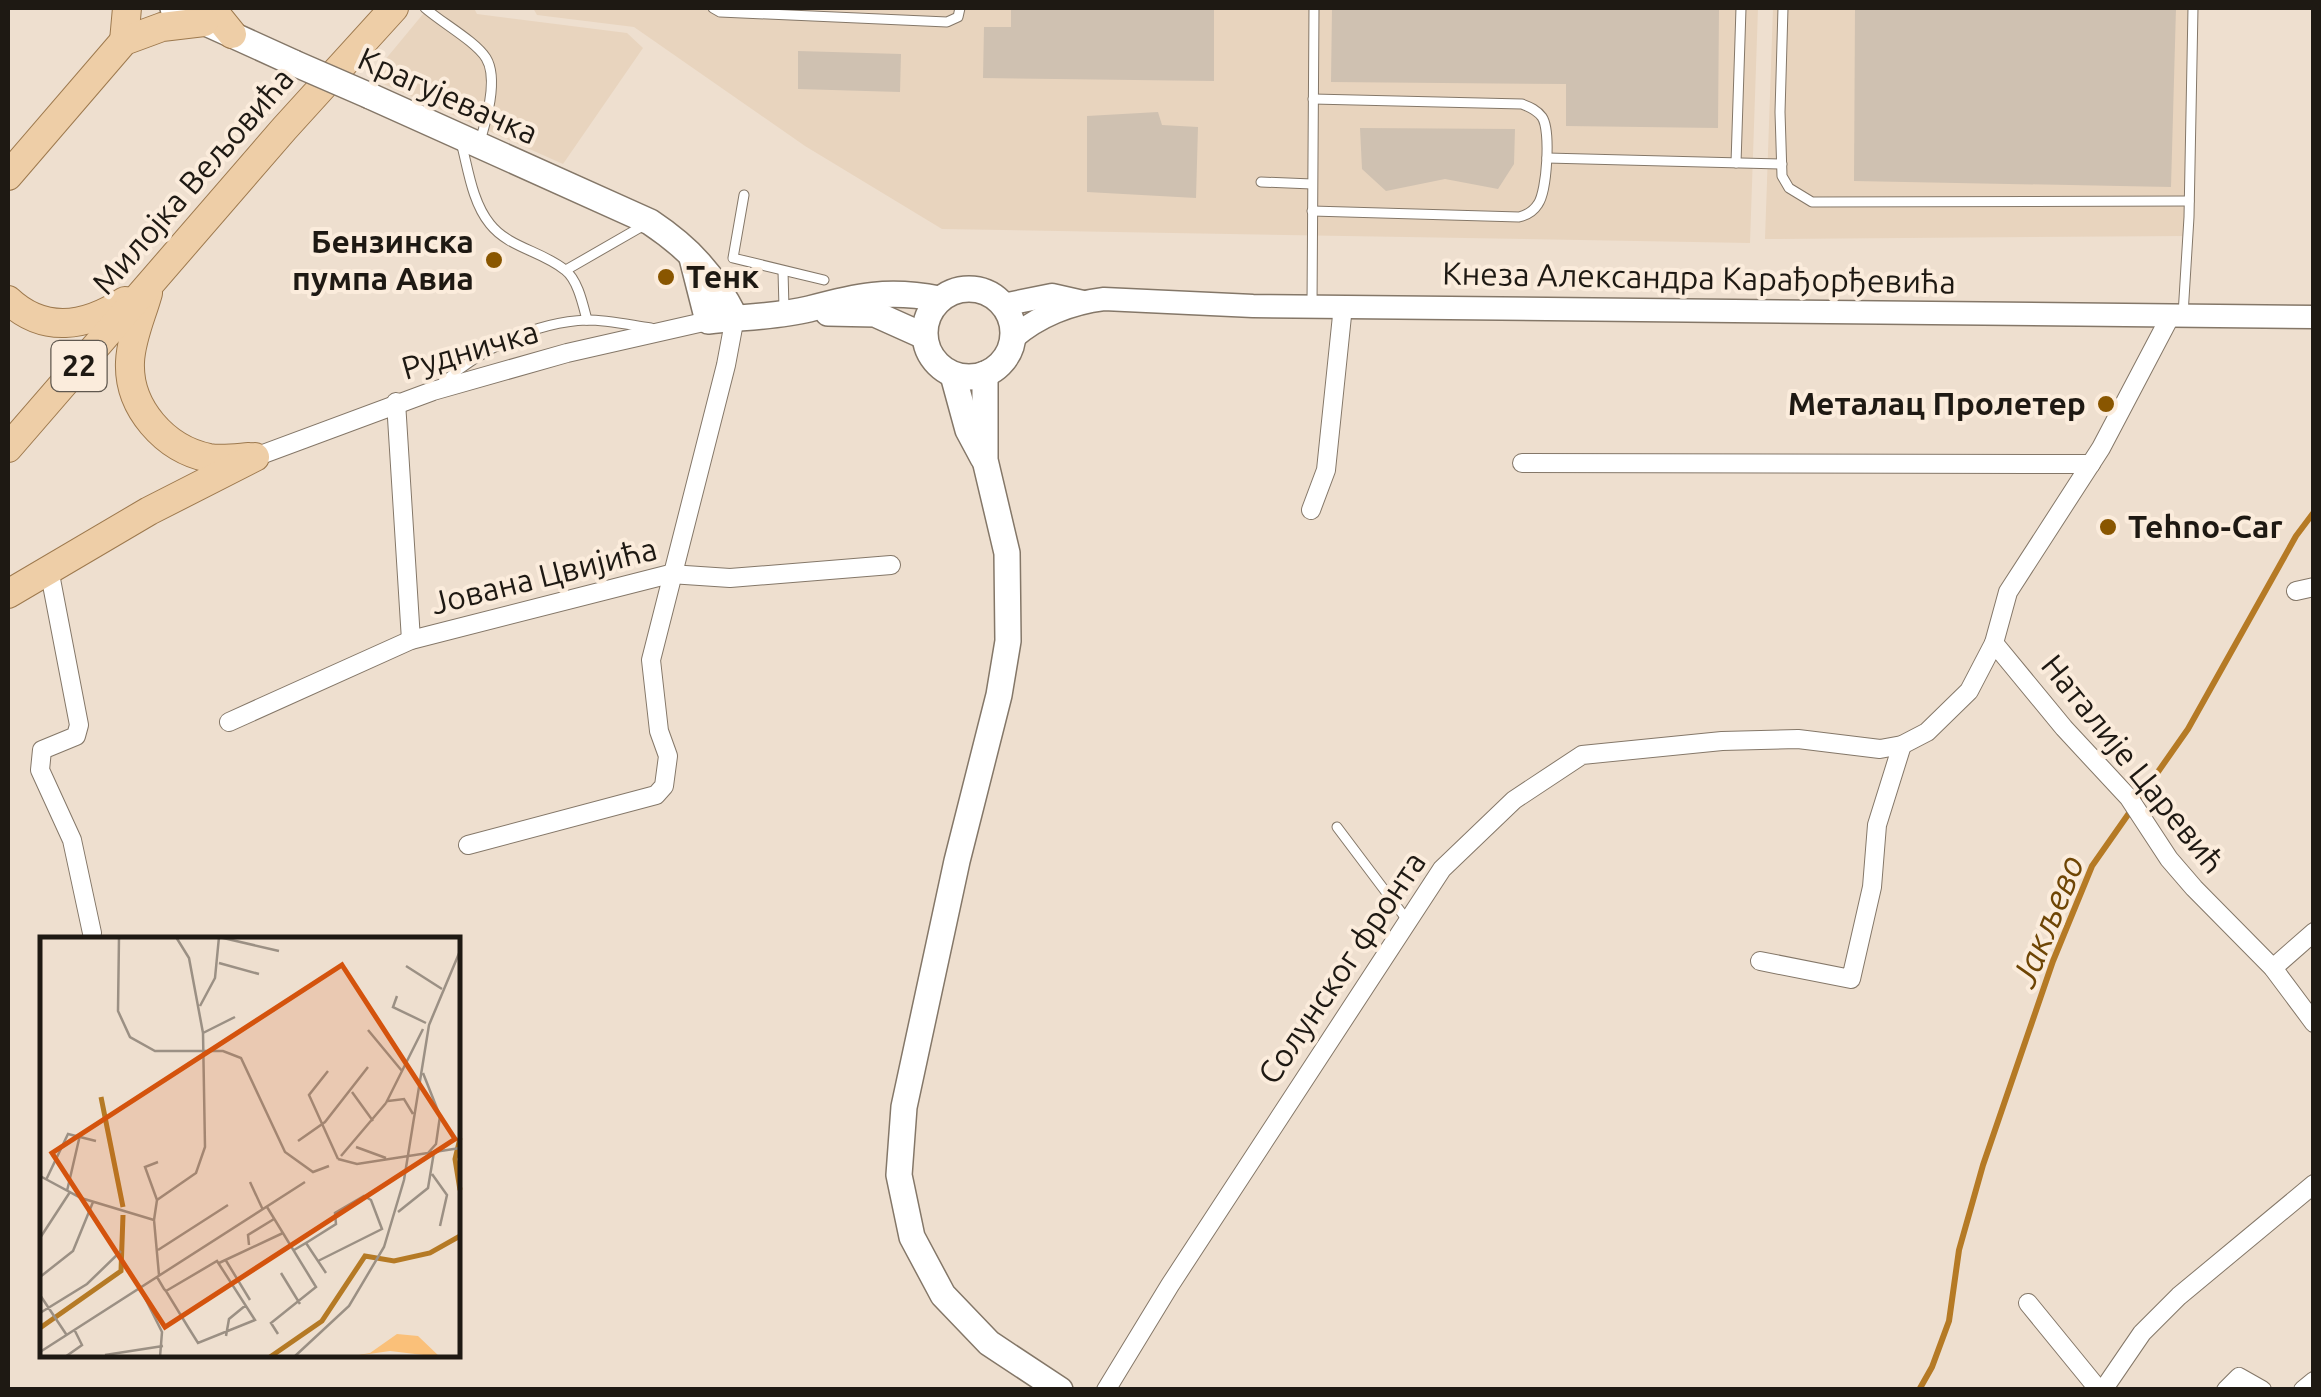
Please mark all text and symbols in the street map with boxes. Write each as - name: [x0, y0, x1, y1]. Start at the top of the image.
- street label: Крагујевачка: [353, 39, 544, 151]
- street label: Милојка Вељовића: [84, 60, 300, 301]
- place label: Бензинска пумпа Авиа: [292, 223, 474, 296]
- marker: Бензинска пумпа Авиа: [483, 249, 505, 271]
- street label: Кнеза Александра Карађорђевића: [1442, 255, 1956, 299]
- place label: Тенк: [686, 258, 759, 294]
- marker: Тенк: [655, 266, 677, 288]
- street label: Рудничка: [397, 312, 542, 386]
- road number: 22: [52, 341, 106, 391]
- place label: Металац Пролетер: [1788, 385, 2086, 421]
- marker: Металац Пролетер: [2095, 393, 2117, 415]
- place label: Tehno-Car: [2128, 508, 2283, 544]
- marker: Tehno-Car: [2097, 516, 2119, 538]
- street label: Јована Цвијића: [427, 530, 661, 621]
- street label: Наталије Царевић: [2035, 647, 2233, 880]
- street label: Солунског фронта: [1250, 845, 1432, 1090]
- water label: Јакљево: [2002, 849, 2091, 994]
- inset map: [40, 937, 460, 1357]

